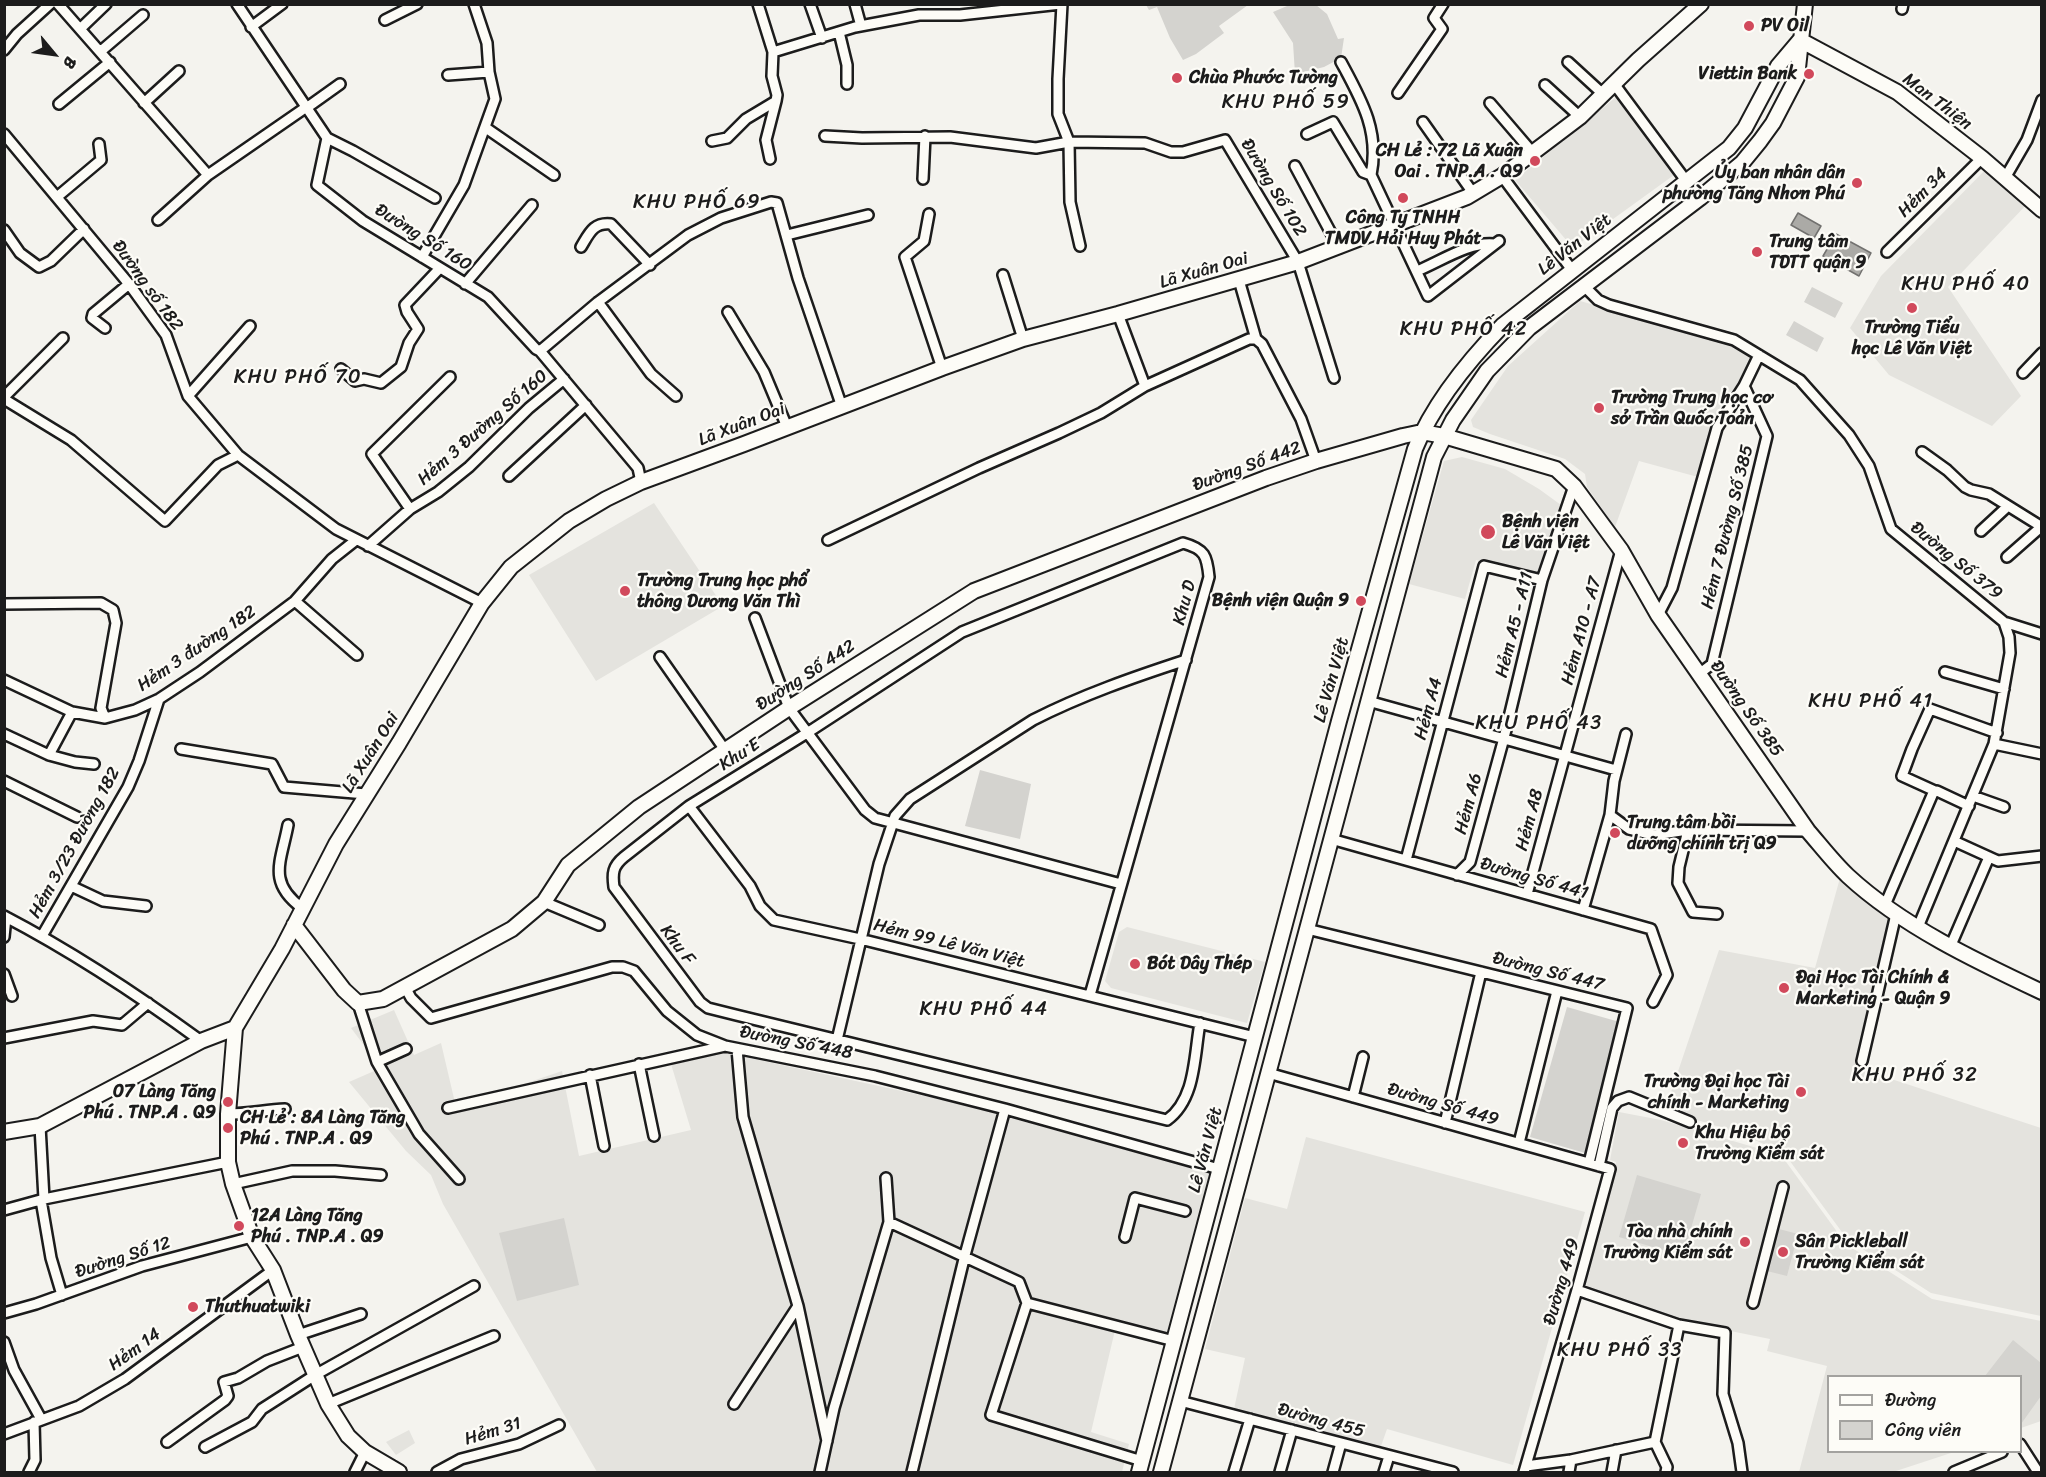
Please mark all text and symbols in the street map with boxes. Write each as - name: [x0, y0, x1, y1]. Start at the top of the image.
- place label: PV Oil: [1761, 15, 1809, 37]
- marker: PV Oil: [1742, 19, 1756, 33]
- north arrow: [24, 24, 84, 84]
- text: B: [55, 52, 85, 74]
- place label: Viettin Bank: [1698, 63, 1797, 85]
- place label: Chùa Phước Tường: [1189, 67, 1338, 89]
- marker: Viettin Bank: [1802, 67, 1816, 81]
- street label: Man Thiện: [1898, 69, 1976, 135]
- marker: Chùa Phước Tường: [1170, 71, 1184, 85]
- district label: KHU PHỐ 59: [1222, 91, 1350, 115]
- street label: Đường Số 102: [1235, 135, 1311, 241]
- place label: CH Lẻ : 72 Lã Xuân Oai . TNP.A . Q9: [1376, 140, 1523, 182]
- marker: CH Lẻ : 72 Lã Xuân Oai . TNP.A . Q9: [1528, 154, 1542, 168]
- place label: Ủy ban nhân dân phường Tăng Nhơn Phú: [1663, 162, 1845, 204]
- street label: Hẻm 34: [1894, 164, 1952, 222]
- marker: Ủy ban nhân dân phường Tăng Nhơn Phú: [1850, 176, 1864, 190]
- district label: KHU PHỐ 69: [633, 191, 761, 215]
- marker: Công Ty TNHH TMDV Hải Huy Phát: [1396, 191, 1410, 205]
- street label: Đường Số 160: [370, 200, 476, 276]
- place label: Công Ty TNHH TMDV Hải Huy Phát: [1325, 207, 1481, 250]
- street label: Lê Văn Việt: [1534, 209, 1616, 281]
- place label: Trung tâm TDTT quận 9: [1769, 231, 1866, 274]
- street label: Đường số 182: [107, 236, 187, 336]
- marker: Trung tâm TDTT quận 9: [1750, 245, 1764, 259]
- street label: Lã Xuân Oai: [1157, 248, 1251, 294]
- district label: KHU PHỐ 40: [1901, 273, 2031, 297]
- marker: Trường Tiểu học Lê Văn Việt: [1905, 301, 1919, 315]
- place label: Trường Tiểu học Lê Văn Việt: [1852, 317, 1972, 360]
- district label: KHU PHỐ 42: [1400, 318, 1528, 342]
- district label: KHU PHỐ 70: [234, 366, 362, 390]
- street label: Hẻm 3 Đường Số 160: [413, 366, 553, 490]
- place label: Trường Trung học cơ sở Trần Quốc Toản: [1611, 387, 1773, 430]
- street label: Lã Xuân Oai: [696, 399, 788, 451]
- marker: Trường Trung học cơ sở Trần Quốc Toản: [1592, 401, 1606, 415]
- street label: Đường Số 442: [1190, 437, 1304, 497]
- street label: Hẻm 7 Đường Số 385: [1697, 443, 1759, 611]
- place label: Bệnh viện Lê Văn Việt: [1502, 511, 1590, 554]
- street label: Đường Số 379: [1906, 517, 2006, 605]
- marker: Bệnh viện Lê Văn Việt: [1479, 523, 1497, 541]
- place label: Trường Trung học phổ thông Dương Văn Thì: [637, 570, 807, 612]
- street label: Hẻm A5 - A11: [1491, 570, 1539, 680]
- street label: Hẻm A10 - A7: [1557, 574, 1607, 688]
- street label: Khu D: [1169, 578, 1201, 628]
- marker: Trường Trung học phổ thông Dương Văn Thì: [618, 584, 632, 598]
- place label: Bệnh viện Quận 9: [1212, 590, 1349, 612]
- marker: Bệnh viện Quận 9: [1354, 594, 1368, 608]
- street label: Hẻm 3 đường 182: [133, 601, 261, 697]
- street label: Lê Văn Việt: [1310, 635, 1354, 725]
- street label: Đường Số 442: [752, 636, 860, 716]
- street label: Đường Số 385: [1705, 657, 1787, 761]
- street label: Hẻm A4: [1410, 676, 1448, 742]
- district label: KHU PHỐ 41: [1808, 690, 1934, 714]
- street label: Lã Xuân Oai: [338, 709, 404, 797]
- district label: KHU PHỐ 43: [1475, 712, 1603, 736]
- street label: Khu E: [715, 734, 765, 776]
- street label: Hẻm 3/23 Đường 182: [25, 764, 125, 922]
- street label: Hẻm A6: [1450, 771, 1488, 837]
- street label: Hẻm A8: [1511, 787, 1549, 853]
- place label: Trung tâm bồi dưỡng chính trị Q9: [1627, 812, 1777, 854]
- marker: Trung tâm bồi dưỡng chính trị Q9: [1608, 826, 1622, 840]
- street label: Đường Số 441: [1477, 853, 1591, 905]
- street label: Hẻm 99 Lê Văn Việt: [871, 915, 1027, 973]
- street label: Khu F: [655, 921, 699, 969]
- street label: Đường Số 447: [1490, 948, 1606, 996]
- place label: Bót Dây Thép: [1147, 953, 1252, 975]
- marker: Bót Dây Thép: [1128, 957, 1142, 971]
- place label: Đại Học Tài Chính & Marketing - Quận 9: [1796, 967, 1950, 1010]
- marker: Đại Học Tài Chính & Marketing - Quận 9: [1777, 981, 1791, 995]
- district label: KHU PHỐ 44: [919, 998, 1049, 1022]
- street label: Đường Số 448: [738, 1021, 854, 1065]
- district label: KHU PHỐ 32: [1852, 1064, 1978, 1088]
- place label: Trường Đại học Tài chính - Marketing: [1644, 1071, 1789, 1114]
- street label: Đường Số 449: [1385, 1079, 1501, 1131]
- place label: 07 Làng Tăng Phú . TNP.A . Q9: [83, 1081, 216, 1124]
- marker: Trường Đại học Tài chính - Marketing: [1794, 1085, 1808, 1099]
- marker: 07 Làng Tăng Phú . TNP.A . Q9: [221, 1095, 235, 1109]
- street label: Lê Văn Việt: [1184, 1105, 1228, 1195]
- place label: CH Lẻ : 8A Làng Tăng Phú . TNP.A . Q9: [240, 1107, 405, 1150]
- marker: CH Lẻ : 8A Làng Tăng Phú . TNP.A . Q9: [221, 1121, 235, 1135]
- place label: Khu Hiệu bộ Trường Kiểm sát: [1695, 1122, 1825, 1164]
- marker: Khu Hiệu bộ Trường Kiểm sát: [1676, 1136, 1690, 1150]
- place label: 12A Làng Tăng Phú . TNP.A . Q9: [251, 1205, 384, 1248]
- marker: 12A Làng Tăng Phú . TNP.A . Q9: [232, 1219, 246, 1233]
- place label: Tòa nhà chính Trường Kiểm sát: [1603, 1221, 1733, 1264]
- place label: Sân Pickleball Trường Kiểm sát: [1795, 1231, 1925, 1274]
- street label: Đường Số 12: [72, 1232, 174, 1284]
- marker: Tòa nhà chính Trường Kiểm sát: [1738, 1235, 1752, 1249]
- street label: Đường 449: [1539, 1236, 1585, 1328]
- marker: Sân Pickleball Trường Kiểm sát: [1776, 1245, 1790, 1259]
- place label: Thuthuatwiki: [205, 1296, 310, 1318]
- marker: Thuthuatwiki: [186, 1300, 200, 1314]
- street label: Hẻm 14: [105, 1324, 165, 1376]
- district label: KHU PHỐ 33: [1557, 1339, 1683, 1363]
- legend: [1827, 1375, 2022, 1453]
- text: Đường: [1885, 1384, 1936, 1416]
- street label: Đường 455: [1275, 1399, 1367, 1443]
- street label: Hẻm 31: [462, 1413, 524, 1451]
- text: Công viên: [1885, 1414, 1961, 1446]

